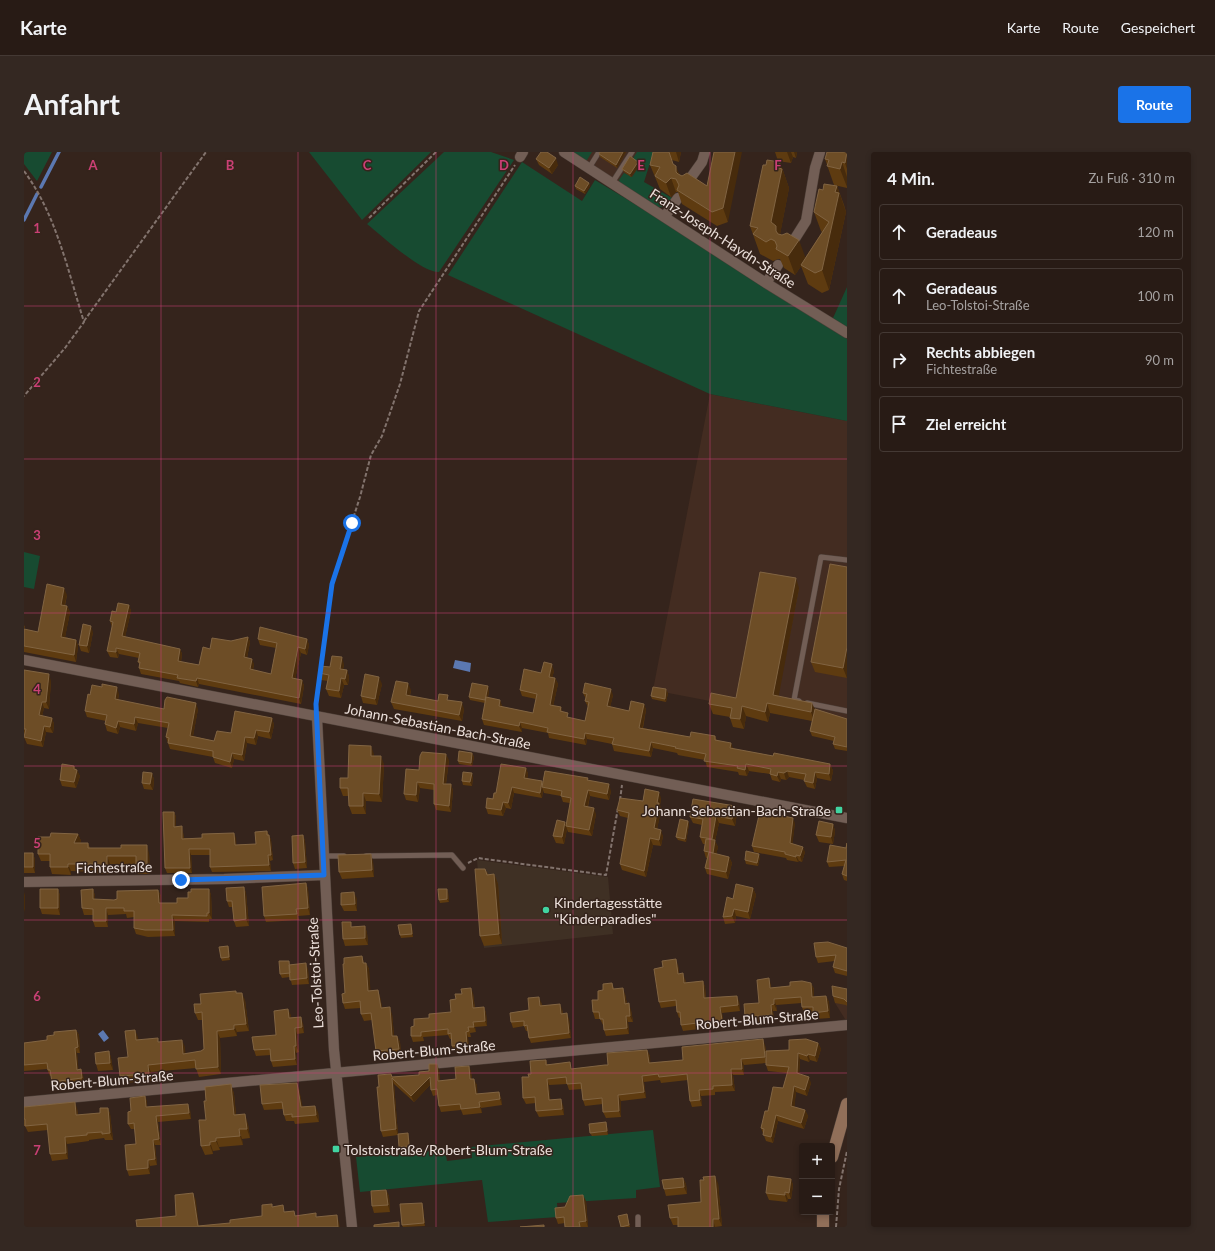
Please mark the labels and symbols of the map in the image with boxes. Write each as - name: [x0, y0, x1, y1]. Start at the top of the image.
- text: A: [87, 157, 98, 173]
- text: B: [226, 157, 235, 173]
- text: C: [363, 157, 372, 173]
- text: D: [499, 157, 509, 173]
- text: E: [637, 157, 645, 173]
- text: F: [774, 157, 782, 173]
- street label: Franz-Joseph-Haydn-Straße: [647, 184, 799, 292]
- text: 1: [33, 220, 41, 236]
- text: 2: [33, 374, 41, 390]
- route start: [343, 514, 361, 532]
- text: 3: [33, 527, 41, 543]
- text: 4: [33, 681, 41, 697]
- street label: Johann-Sebastian-Bach-Straße: [344, 700, 532, 752]
- place label: Johann-Sebastian-Bach-Straße: [642, 802, 831, 819]
- marker: Johann-Sebastian-Bach-Straße: [834, 805, 844, 815]
- text: 5: [33, 835, 41, 851]
- street label: Fichtestraße: [76, 858, 152, 876]
- route end: [172, 871, 190, 889]
- place label: Kindertagesstätte "Kinderparadies": [554, 894, 662, 927]
- marker: Kindertagesstätte "Kinderparadies": [541, 905, 551, 915]
- street label: Leo-Tolstoi-Straße: [304, 917, 326, 1029]
- text: 6: [33, 988, 41, 1004]
- street label: Robert-Blum-Straße: [695, 1005, 819, 1033]
- street label: Robert-Blum-Straße: [372, 1036, 496, 1064]
- street label: Robert-Blum-Straße: [50, 1066, 174, 1094]
- place label: Tolstoistraße/Robert-Blum-Straße: [344, 1141, 552, 1158]
- text: 7: [33, 1142, 41, 1158]
- marker: Tolstoistraße/Robert-Blum-Straße: [331, 1144, 341, 1154]

